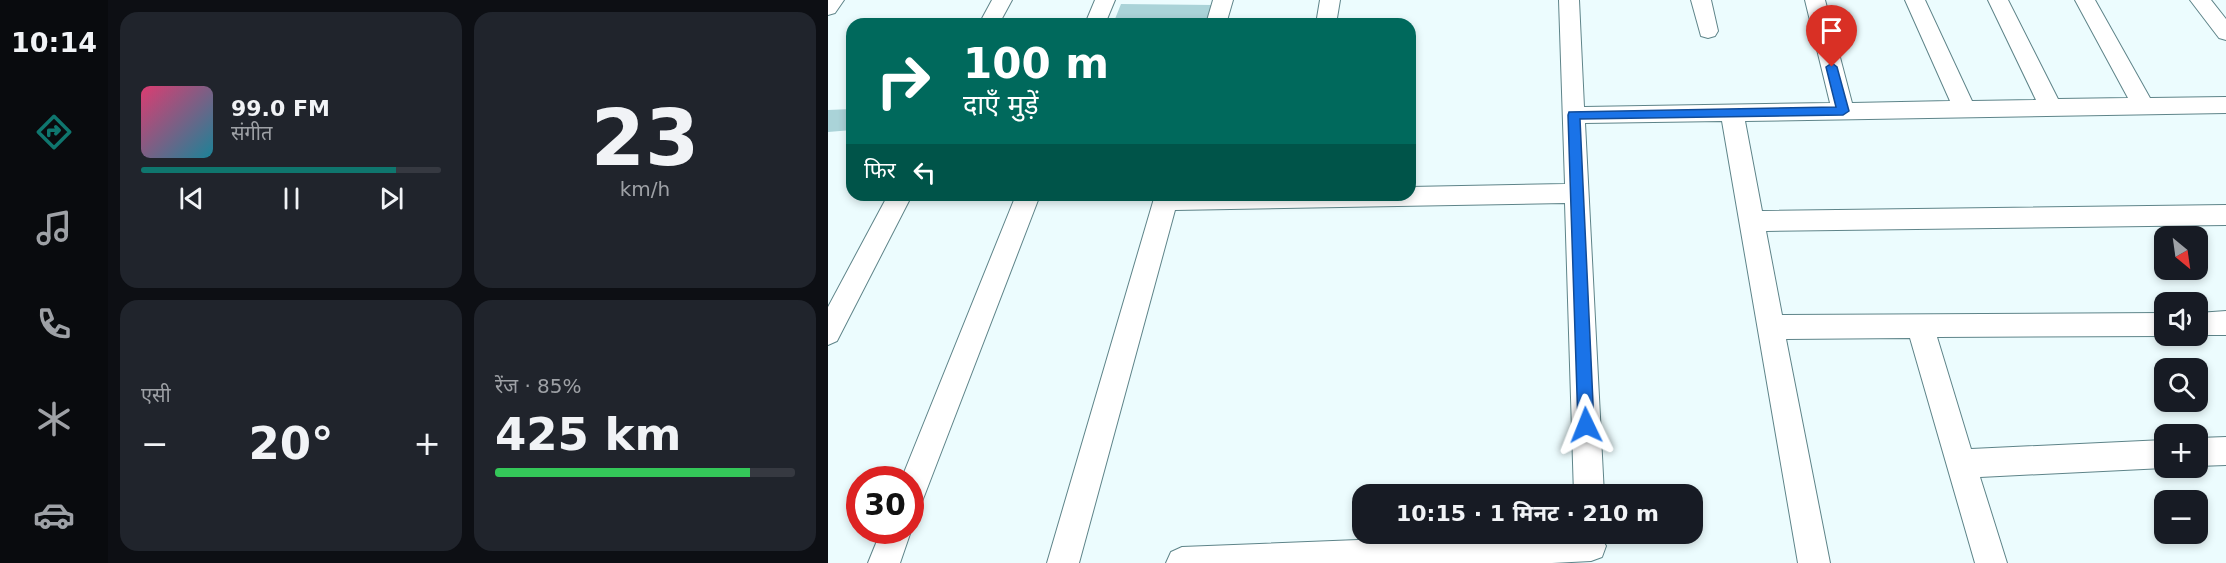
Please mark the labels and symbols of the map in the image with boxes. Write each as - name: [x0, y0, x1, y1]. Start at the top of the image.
- pin: [1806, 5, 1857, 67]
- north arrow: [2154, 226, 2208, 280]
- position arrow: [1554, 393, 1618, 457]
- speed limit sign: 30: [846, 466, 924, 544]

